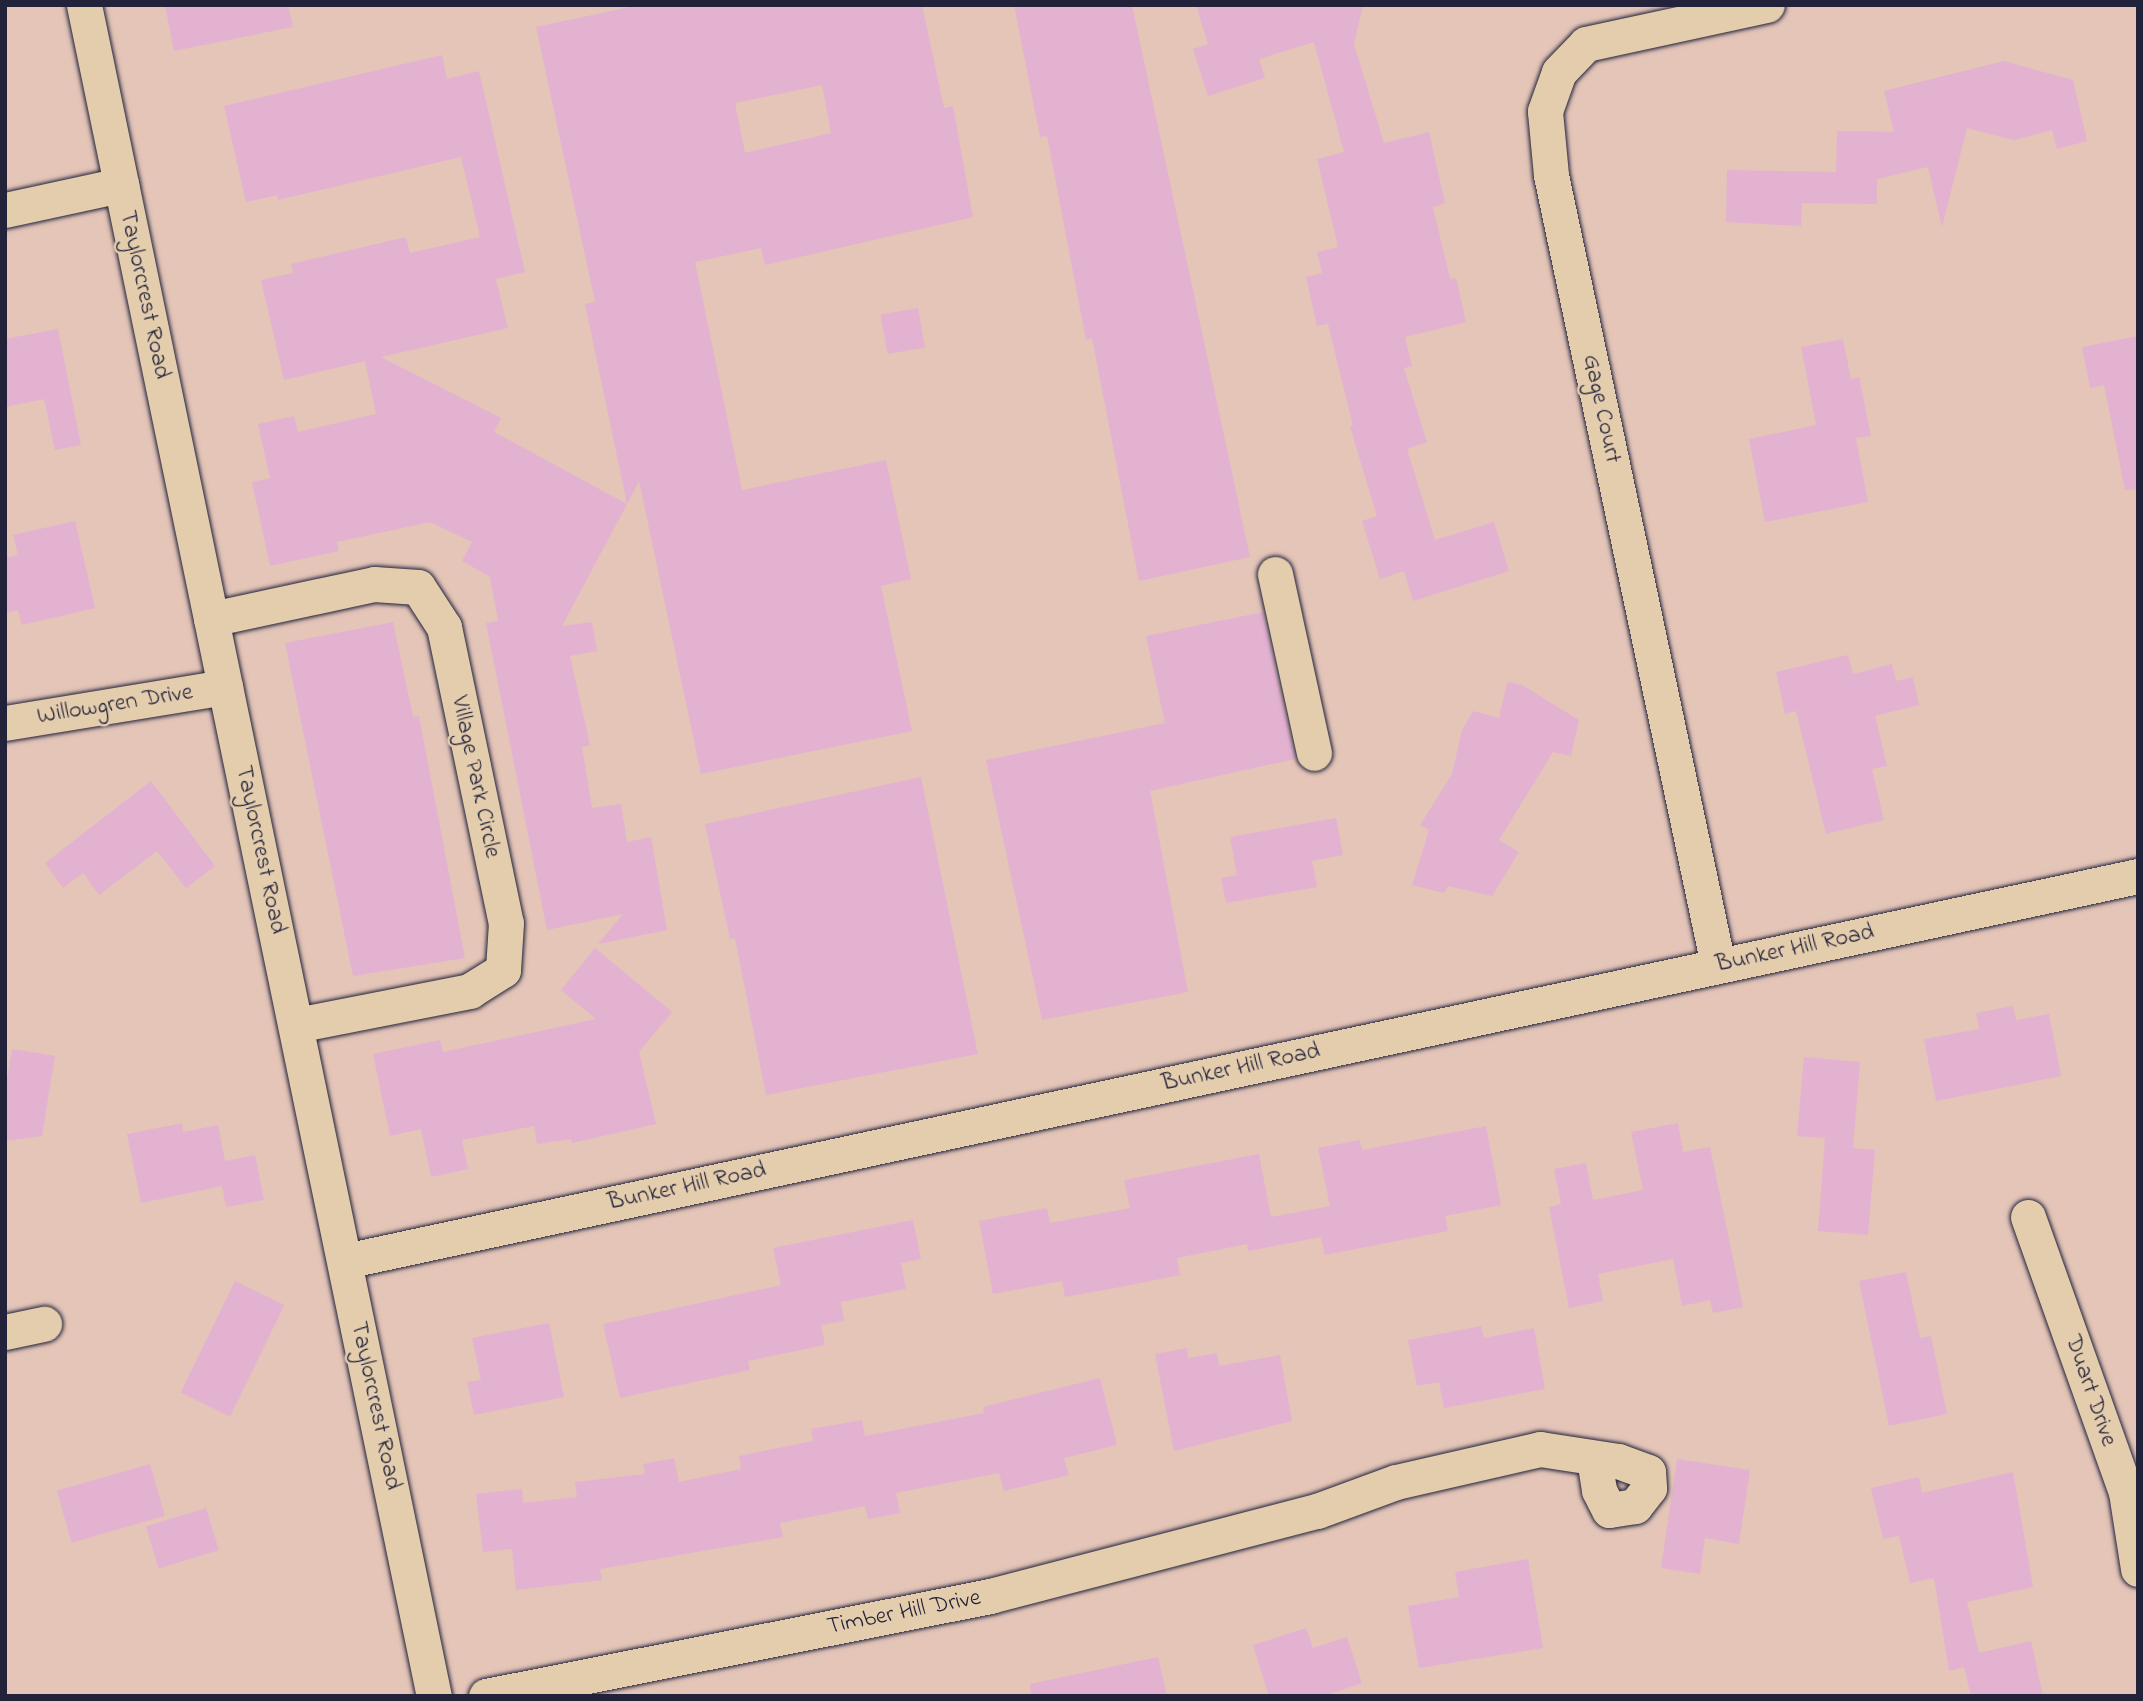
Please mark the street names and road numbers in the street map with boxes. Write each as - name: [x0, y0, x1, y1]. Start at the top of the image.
- street label: Taylorcrest Road: [112, 208, 176, 382]
- street label: Gage Court: [1575, 352, 1627, 466]
- street label: Willowgren Drive: [35, 678, 195, 732]
- street label: Village Park Circle: [444, 693, 506, 861]
- street label: Taylorcrest Road: [228, 763, 292, 937]
- street label: Bunker Hill Road: [1713, 918, 1877, 980]
- street label: Bunker Hill Road: [1159, 1037, 1323, 1099]
- street label: Bunker Hill Road: [605, 1156, 769, 1218]
- street label: Taylorcrest Road: [343, 1319, 407, 1493]
- street label: Duart Drive: [2058, 1332, 2122, 1450]
- street label: Timber Hill Drive: [825, 1584, 983, 1642]

